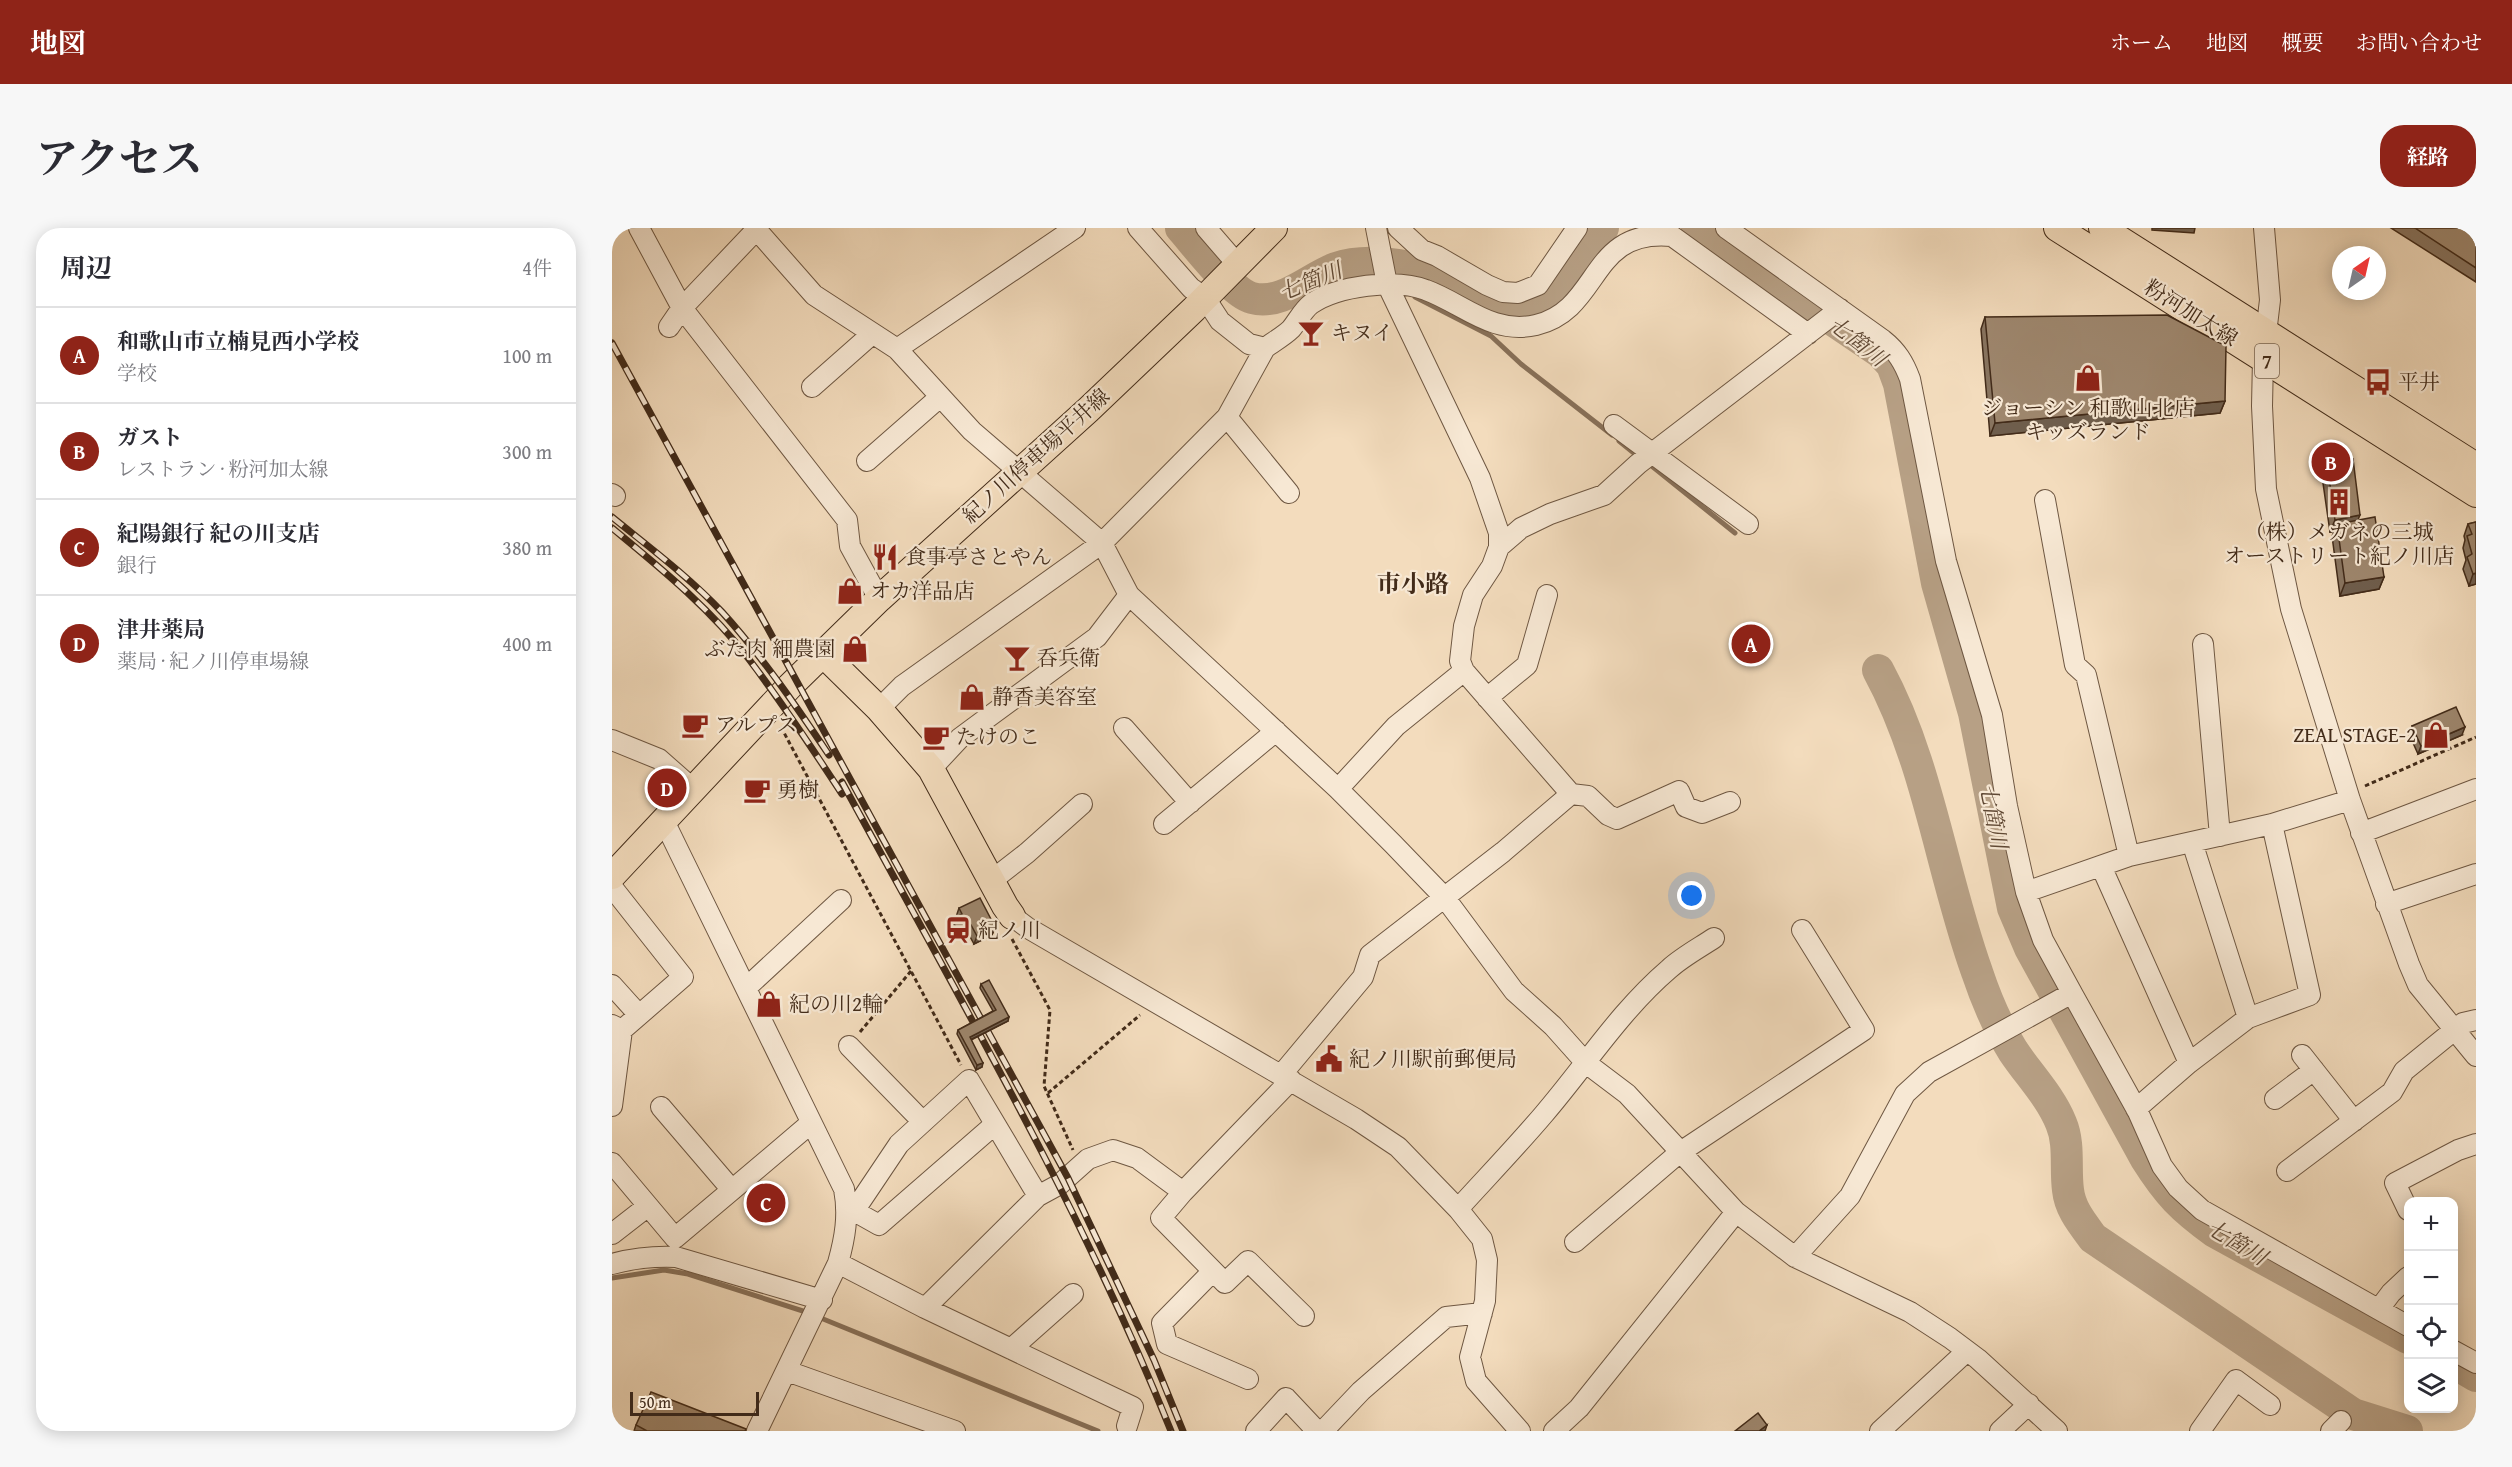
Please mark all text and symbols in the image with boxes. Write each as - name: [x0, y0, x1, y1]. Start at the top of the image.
- text: 地図: [30, 22, 86, 63]
- text: ホーム: [2110, 27, 2173, 58]
- text: 地図: [2206, 27, 2248, 58]
- text: 概要: [2281, 27, 2323, 58]
- text: お問い合わせ: [2356, 27, 2482, 58]
- button: 経路: [2380, 125, 2476, 187]
- text: アクセス: [36, 127, 203, 188]
- north arrow: [2332, 246, 2386, 300]
- text: 周辺: [60, 248, 112, 287]
- text: 4件: [522, 253, 552, 282]
- water label: 七箇川: [1273, 253, 1348, 308]
- street label: 粉河加太線: [2139, 272, 2244, 354]
- water label: 七箇川: [1822, 308, 1895, 375]
- place label: キヌイ: [1331, 317, 1393, 348]
- bar icon: キヌイ: [1296, 318, 1326, 348]
- text: 和歌山市立楠見西小学校: [117, 325, 359, 357]
- text: A: [73, 341, 86, 370]
- text: 100 m: [502, 341, 552, 370]
- road number: 7: [2255, 344, 2279, 378]
- text: 学校: [117, 358, 157, 387]
- shop icon: ジョーシン 和歌山北店 キッズランド: [2073, 363, 2103, 393]
- place label: 平井: [2398, 366, 2440, 397]
- bus stop icon: 平井: [2363, 367, 2393, 397]
- street label: 紀ノ川停車場平井線: [955, 381, 1116, 530]
- place label: ジョーシン 和歌山北店 キッズランド: [1981, 392, 2195, 447]
- text: ガスト: [117, 421, 183, 453]
- text: B: [73, 437, 86, 466]
- text: 300 m: [502, 437, 552, 466]
- pin: B: [2312, 440, 2350, 484]
- text: レストラン · 粉河加太線: [117, 454, 329, 483]
- building icon: （株）メガネの三城 オーストリート紀ノ川店: [2324, 487, 2354, 517]
- place label: （株）メガネの三城 オーストリート紀ノ川店: [2224, 516, 2454, 571]
- text: 紀陽銀行 紀の川支店: [117, 517, 320, 549]
- text: C: [74, 533, 85, 562]
- text: 380 m: [502, 533, 552, 562]
- place label: 食事亭さとやん: [905, 541, 1052, 572]
- restaurant icon: 食事亭さとやん: [870, 542, 900, 572]
- text: 銀行: [117, 550, 157, 579]
- district label: 市小路: [1377, 566, 1449, 601]
- place label: オカ洋品店: [870, 575, 974, 606]
- shop icon: オカ洋品店: [835, 576, 865, 606]
- text: 津井薬局: [117, 613, 205, 645]
- pin: A: [1732, 622, 1770, 666]
- text: D: [73, 629, 86, 658]
- text: 400 m: [502, 629, 552, 658]
- place label: ぶた肉 細農園: [704, 633, 835, 664]
- shop icon: ぶた肉 細農園: [840, 634, 870, 664]
- place label: 呑兵衛: [1037, 642, 1100, 673]
- bar icon: 呑兵衛: [1002, 643, 1032, 673]
- text: 薬局 · 紀ノ川停車場線: [117, 646, 309, 675]
- place label: 静香美容室: [992, 681, 1097, 712]
- shop icon: 静香美容室: [957, 682, 987, 712]
- place label: アルプス: [715, 709, 797, 740]
- cafe icon: アルプス: [680, 710, 710, 740]
- place label: ZEAL STAGE-2: [2293, 719, 2416, 750]
- shop icon: ZEAL STAGE-2: [2421, 720, 2451, 750]
- place label: たけのこ: [956, 721, 1040, 752]
- cafe icon: たけのこ: [921, 722, 951, 752]
- pin: D: [648, 766, 686, 810]
- place label: 勇樹: [777, 774, 819, 805]
- cafe icon: 勇樹: [742, 775, 772, 805]
- water label: 七箇川: [1972, 781, 2016, 853]
- your location: [1677, 881, 1706, 910]
- place label: 紀ノ川: [978, 914, 1041, 945]
- station icon: 紀ノ川: [943, 915, 973, 945]
- place label: 紀の川2輪: [789, 988, 883, 1019]
- shop icon: 紀の川2輪: [754, 989, 784, 1019]
- place label: 紀ノ川駅前郵便局: [1349, 1043, 1517, 1074]
- public building icon: 紀ノ川駅前郵便局: [1314, 1044, 1344, 1074]
- pin: C: [746, 1180, 786, 1226]
- map controls: [2404, 1197, 2458, 1413]
- button: +: [2404, 1197, 2458, 1251]
- water label: 七箇川: [2200, 1211, 2275, 1274]
- button: −: [2404, 1251, 2458, 1305]
- button: locate: [2404, 1305, 2458, 1359]
- button: layers: [2404, 1359, 2458, 1413]
- scale bar: [630, 1389, 759, 1416]
- text: 50 m: [639, 1390, 671, 1414]

